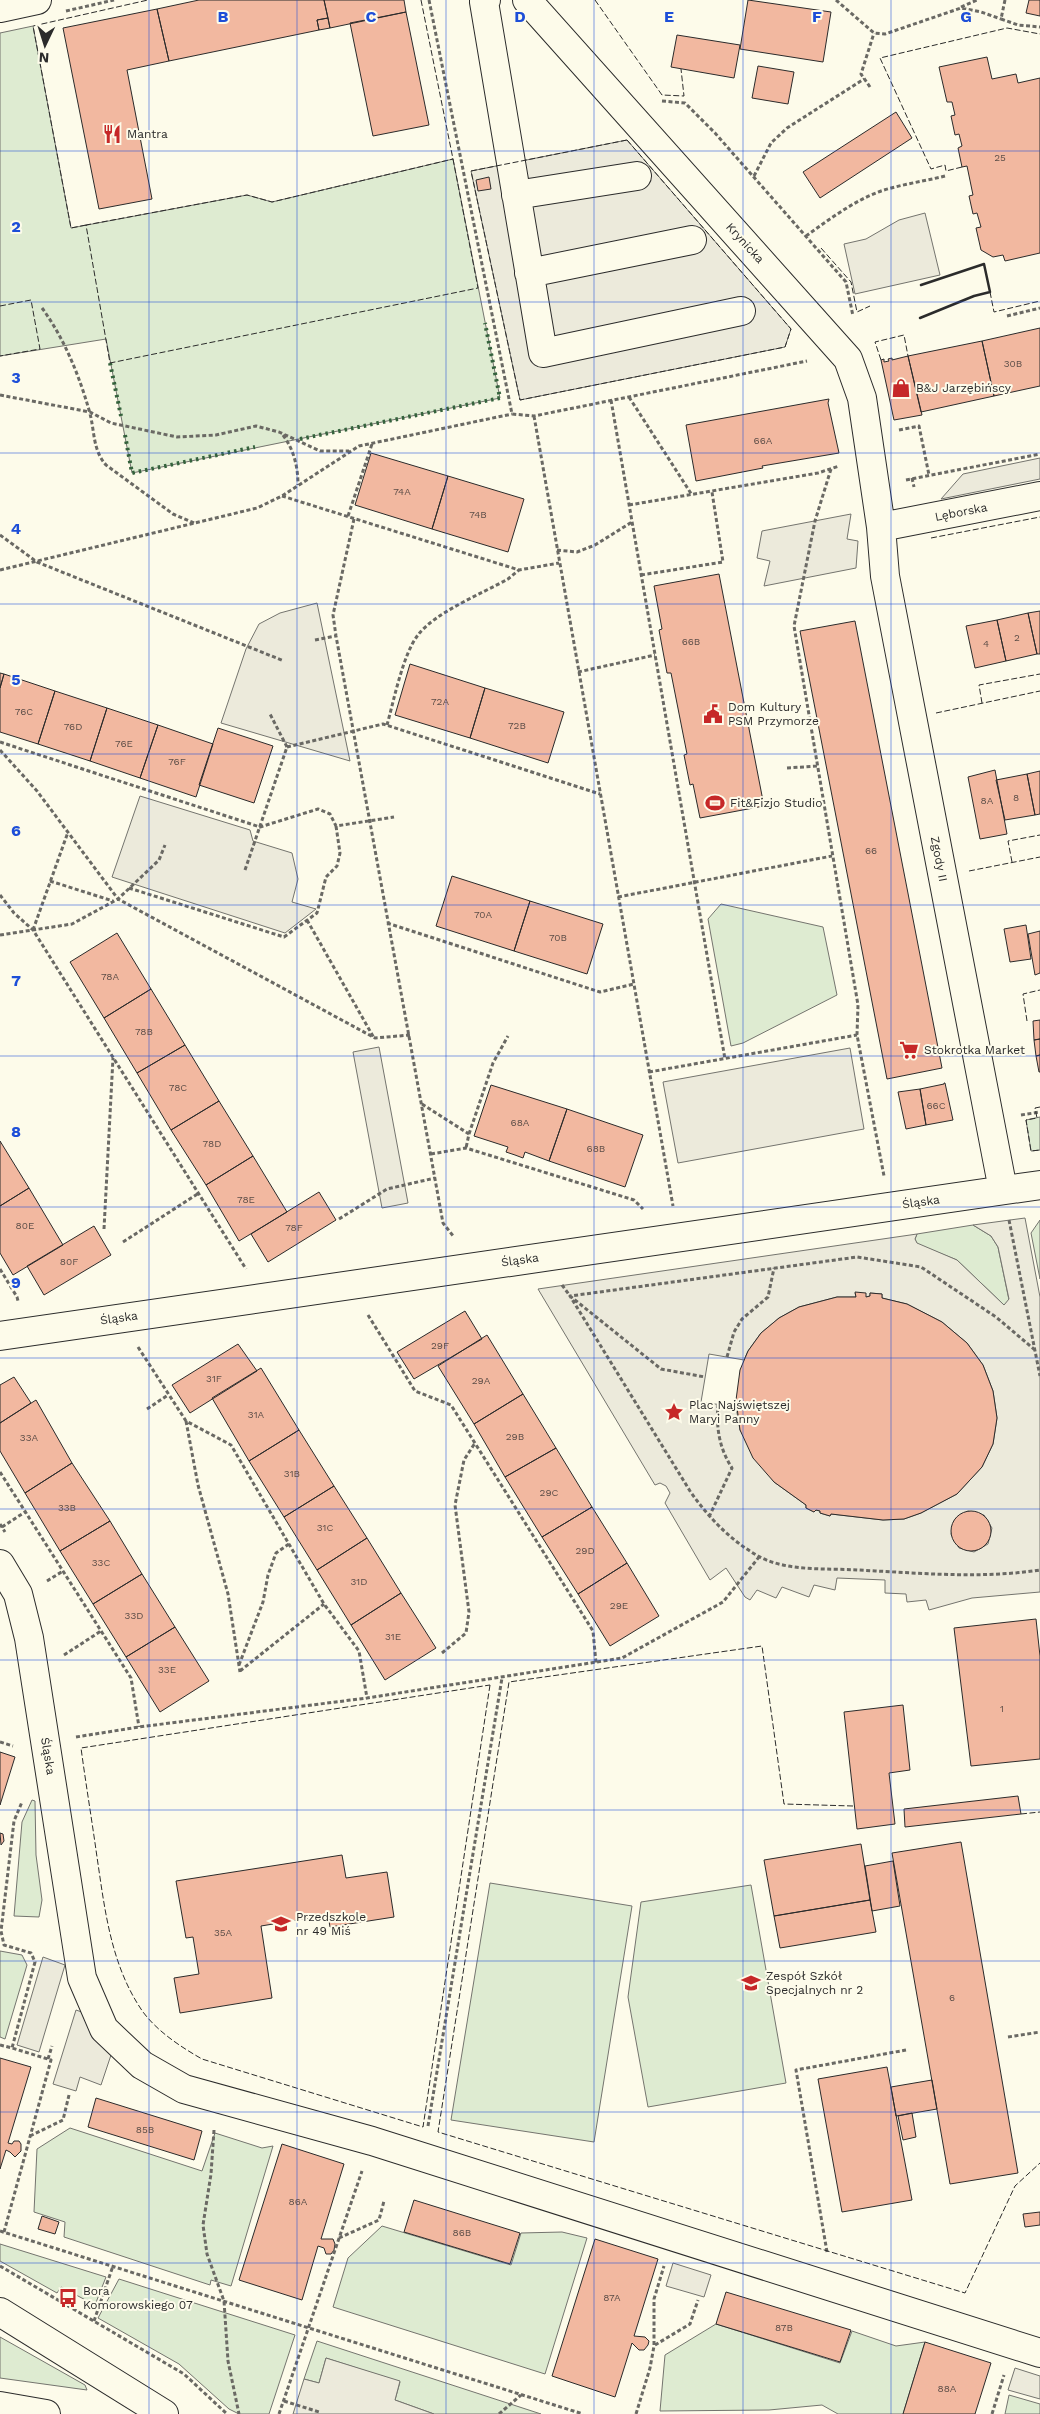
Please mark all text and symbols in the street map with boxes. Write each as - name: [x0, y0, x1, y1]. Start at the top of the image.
- text: B: [218, 7, 229, 26]
- text: C: [366, 7, 377, 26]
- text: D: [514, 7, 526, 26]
- text: E: [664, 7, 674, 26]
- text: F: [812, 7, 822, 26]
- text: G: [960, 7, 972, 26]
- north arrow: [20, 20, 70, 70]
- text: N: [38, 50, 50, 66]
- restaurant icon: Mantra: [101, 123, 123, 145]
- place label: Mantra: [127, 127, 168, 141]
- house number: 25: [994, 152, 1006, 163]
- text: 2: [11, 217, 21, 236]
- street label: Krynicka: [723, 220, 767, 266]
- house number: 30B: [1004, 358, 1022, 369]
- text: 3: [11, 368, 21, 387]
- shop icon: B&J Jarzębińscy: [890, 377, 912, 399]
- place label: B&J Jarzębińscy: [916, 381, 1012, 395]
- house number: 66A: [754, 435, 773, 446]
- house number: 74A: [393, 486, 411, 497]
- street label: Lęborska: [934, 500, 989, 524]
- house number: 74B: [469, 509, 487, 520]
- text: 4: [11, 519, 21, 538]
- house number: 2: [1014, 632, 1020, 643]
- house number: 66B: [682, 636, 700, 647]
- house number: 4: [983, 638, 989, 649]
- text: 5: [11, 670, 21, 689]
- house number: 72A: [431, 696, 449, 707]
- place label: Dom Kultury PSM Przymorze: [728, 700, 819, 728]
- public building icon: Dom Kultury PSM Przymorze: [702, 703, 724, 725]
- house number: 76C: [15, 706, 33, 717]
- house number: 72B: [508, 720, 526, 731]
- house number: 76D: [64, 721, 82, 732]
- house number: 76E: [115, 738, 133, 749]
- house number: 76F: [168, 756, 186, 767]
- sports icon: Fit&Fizjo Studio: [704, 792, 726, 814]
- house number: 8: [1013, 792, 1019, 803]
- house number: 8A: [981, 795, 994, 806]
- place label: Fit&Fizjo Studio: [730, 796, 822, 810]
- text: 6: [11, 821, 21, 840]
- street label: Zgody II: [928, 835, 950, 883]
- house number: 66: [865, 845, 877, 856]
- house number: 70A: [474, 909, 493, 920]
- house number: 70B: [549, 932, 567, 943]
- text: 7: [11, 971, 21, 990]
- house number: 78A: [101, 971, 119, 982]
- house number: 78B: [135, 1026, 153, 1037]
- supermarket icon: Stokrotka Market: [898, 1039, 920, 1061]
- place label: Stokrotka Market: [924, 1043, 1025, 1057]
- house number: 78C: [169, 1082, 187, 1093]
- house number: 66C: [926, 1100, 946, 1111]
- house number: 68A: [511, 1117, 530, 1128]
- text: 8: [11, 1122, 21, 1141]
- house number: 78D: [203, 1138, 221, 1149]
- house number: 68B: [587, 1143, 605, 1154]
- street label: Śląska: [901, 1192, 941, 1212]
- house number: 78E: [237, 1194, 255, 1205]
- house number: 80E: [16, 1220, 34, 1231]
- house number: 78F: [285, 1222, 303, 1233]
- street label: Śląska: [500, 1250, 540, 1270]
- house number: 80F: [60, 1256, 78, 1267]
- text: 9: [11, 1273, 21, 1292]
- street label: Śląska: [99, 1308, 139, 1328]
- house number: 29F: [431, 1340, 449, 1351]
- house number: 31F: [206, 1373, 222, 1384]
- house number: 29A: [472, 1375, 491, 1386]
- place label: Plac Najświętszej Maryi Panny: [689, 1398, 790, 1426]
- place icon: Plac Najświętszej Maryi Panny: [663, 1401, 685, 1423]
- house number: 31A: [248, 1409, 265, 1420]
- house number: 29B: [506, 1431, 524, 1442]
- house number: 33A: [20, 1432, 39, 1443]
- house number: 31B: [284, 1468, 300, 1479]
- house number: 29C: [540, 1487, 559, 1498]
- house number: 33B: [58, 1502, 76, 1513]
- house number: 31C: [317, 1522, 333, 1533]
- house number: 29D: [575, 1545, 595, 1556]
- house number: 33C: [92, 1557, 110, 1568]
- house number: 31D: [351, 1576, 367, 1587]
- house number: 29E: [610, 1600, 628, 1611]
- house number: 33D: [125, 1610, 143, 1621]
- house number: 31E: [385, 1631, 401, 1642]
- house number: 33E: [158, 1664, 176, 1675]
- house number: 1: [1000, 1703, 1004, 1714]
- street label: Śląska: [38, 1736, 58, 1776]
- place label: Przedszkole nr 49 Miś: [296, 1910, 366, 1938]
- school or university icon: Przedszkole nr 49 Miś: [270, 1913, 292, 1935]
- house number: 35A: [214, 1927, 233, 1938]
- place label: Zespół Szkół Specjalnych nr 2: [766, 1969, 863, 1997]
- school or university icon: Zespół Szkół Specjalnych nr 2: [740, 1972, 762, 1994]
- house number: 6: [949, 1992, 955, 2003]
- house number: 85B: [136, 2124, 154, 2135]
- house number: 86A: [289, 2196, 308, 2207]
- house number: 86B: [453, 2227, 471, 2238]
- place label: Bora Komorowskiego 07: [83, 2284, 193, 2312]
- bus stop icon: Bora Komorowskiego 07: [57, 2287, 79, 2309]
- house number: 87A: [603, 2292, 621, 2303]
- house number: 87B: [775, 2322, 793, 2333]
- house number: 88A: [938, 2383, 957, 2394]

